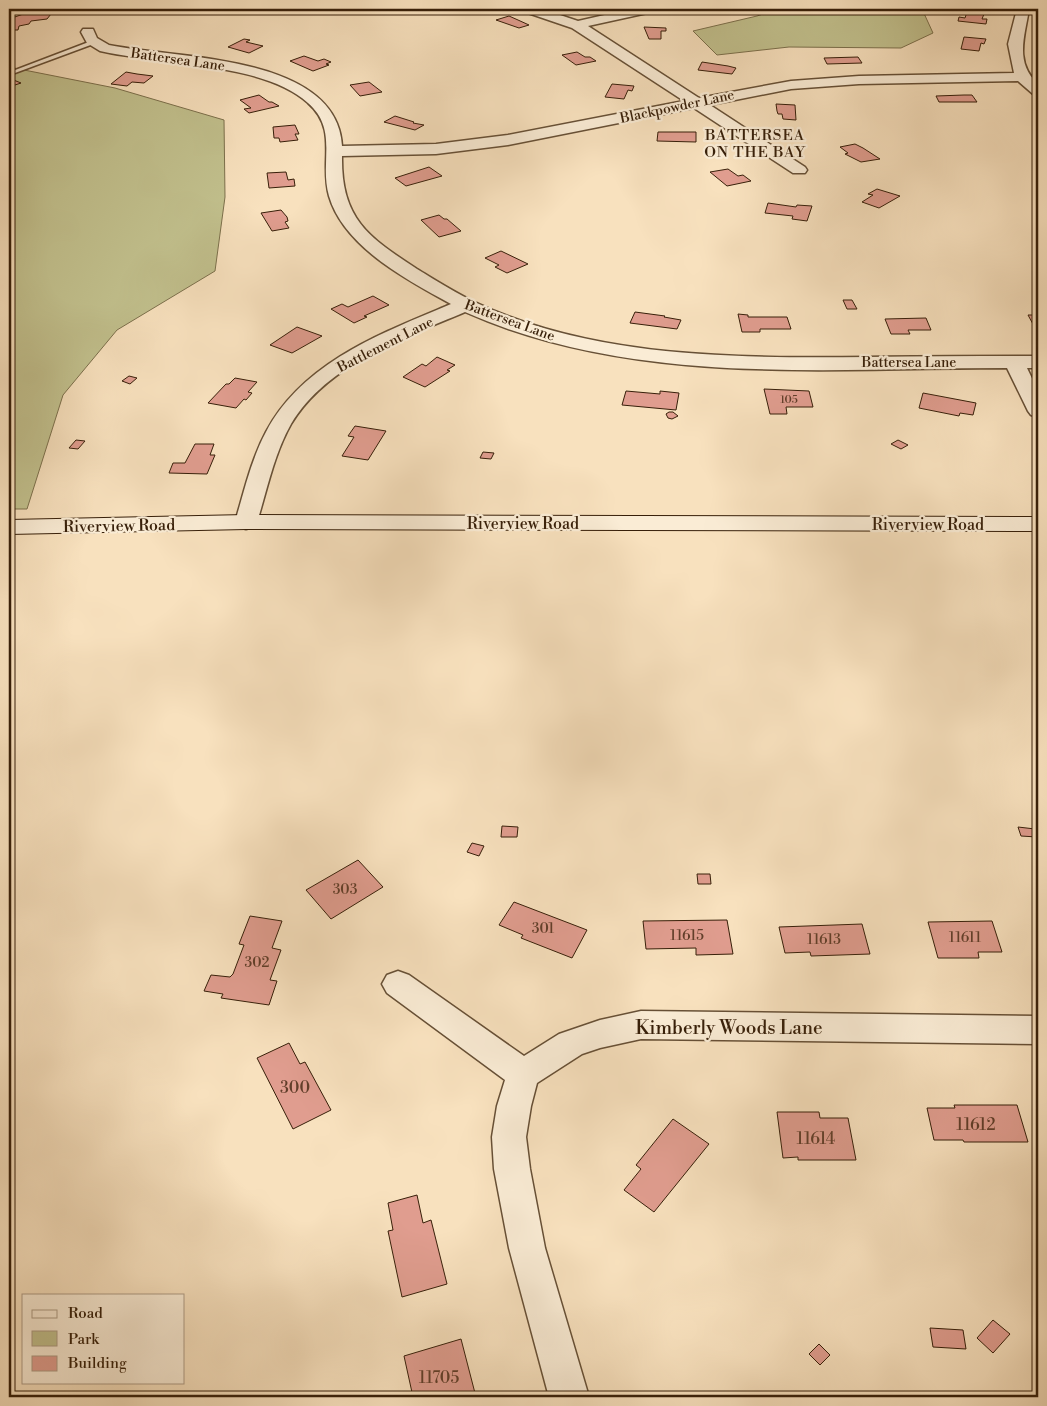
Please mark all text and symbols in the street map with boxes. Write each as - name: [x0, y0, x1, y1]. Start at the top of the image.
- street label: Battersea Lane: [129, 44, 226, 75]
- street label: Blackpowder Lane: [617, 86, 736, 128]
- district label: BATTERSEA ON THE BAY: [704, 126, 806, 162]
- street label: Battersea Lane: [461, 296, 557, 346]
- street label: Battlement Lane: [333, 313, 437, 377]
- street label: Battersea Lane: [861, 354, 956, 372]
- house number: 105: [780, 393, 798, 407]
- street label: Riverview Road: [467, 514, 579, 534]
- street label: Riverview Road: [63, 515, 175, 537]
- street label: Riverview Road: [872, 515, 984, 535]
- house number: 303: [333, 881, 358, 899]
- house number: 301: [532, 920, 554, 938]
- house number: 11615: [670, 927, 704, 945]
- house number: 11611: [949, 929, 981, 947]
- house number: 11613: [807, 931, 841, 949]
- house number: 302: [245, 954, 269, 972]
- street label: Kimberly Woods Lane: [635, 1016, 823, 1040]
- house number: 300: [280, 1078, 310, 1098]
- house number: 11612: [956, 1115, 996, 1135]
- house number: 11614: [797, 1129, 836, 1149]
- legend: [22, 1294, 185, 1384]
- text: Road: [68, 1304, 103, 1323]
- text: Park: [68, 1330, 100, 1349]
- text: Building: [67, 1354, 127, 1373]
- house number: 11705: [419, 1368, 459, 1388]

